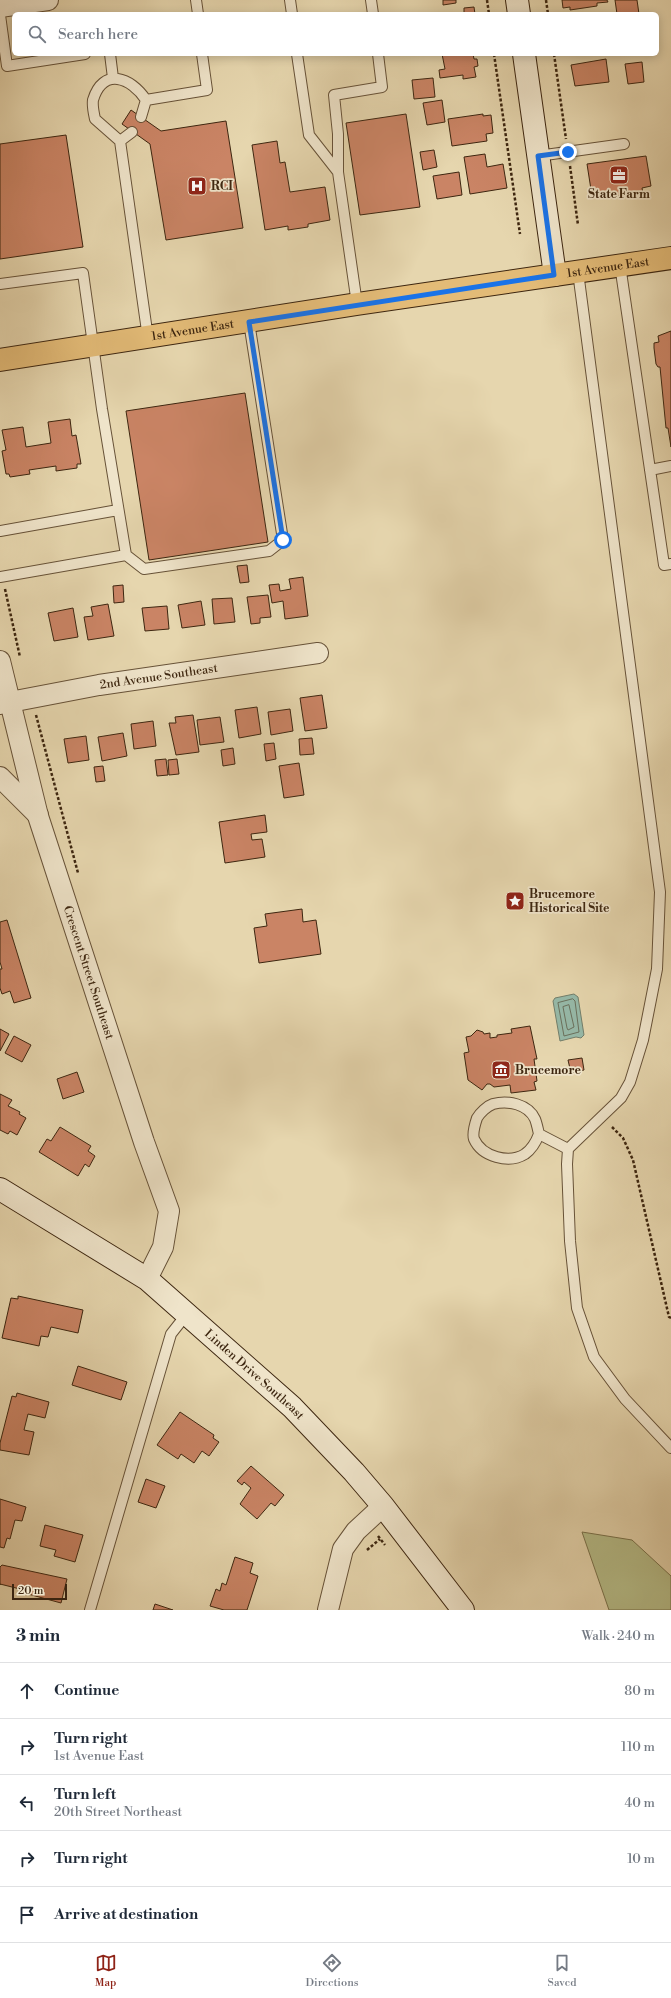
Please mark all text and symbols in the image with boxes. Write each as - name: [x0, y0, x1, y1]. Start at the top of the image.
- search box: [12, 12, 659, 56]
- icon: search: [26, 23, 48, 45]
- text: Search here: [58, 25, 138, 44]
- route end: [559, 143, 577, 161]
- office icon: State Farm: [608, 164, 630, 186]
- hospital icon: RCI: [186, 175, 208, 197]
- place label: RCI: [211, 179, 233, 194]
- place label: State Farm: [588, 187, 650, 202]
- street label: 1st Avenue East: [566, 254, 651, 281]
- street label: 1st Avenue East: [150, 316, 236, 344]
- route start: [274, 531, 292, 549]
- street label: 2nd Avenue Southeast: [99, 661, 219, 693]
- place label: Brucemore Historical Site: [529, 887, 610, 916]
- place icon: Brucemore Historical Site: [504, 890, 526, 912]
- street label: Crescent Street Southeast: [60, 904, 117, 1042]
- museum icon: Brucemore: [490, 1059, 512, 1081]
- place label: Brucemore: [515, 1063, 581, 1078]
- street label: Linden Drive Southeast: [201, 1326, 308, 1424]
- scale bar: [12, 1582, 67, 1601]
- text: 20 m: [18, 1584, 43, 1598]
- text: 3 min: [16, 1625, 60, 1647]
- text: Walk · 240 m: [581, 1628, 655, 1644]
- icon: ahead: [16, 1680, 38, 1702]
- text: Continue: [54, 1681, 119, 1700]
- text: 80 m: [624, 1683, 655, 1699]
- text: Turn right: [54, 1729, 128, 1748]
- icon: right: [16, 1736, 38, 1758]
- text: 110 m: [621, 1739, 655, 1755]
- text: 1st Avenue East: [54, 1748, 144, 1764]
- text: Turn left: [54, 1785, 116, 1804]
- icon: left: [16, 1792, 38, 1814]
- text: 40 m: [625, 1795, 655, 1811]
- text: 20th Street Northeast: [54, 1804, 182, 1820]
- icon: right: [16, 1848, 38, 1870]
- text: Turn right: [54, 1849, 128, 1868]
- text: 10 m: [627, 1851, 655, 1867]
- icon: arrive: [16, 1904, 38, 1926]
- text: Arrive at destination: [54, 1905, 198, 1924]
- tab: Map: [95, 1952, 117, 1990]
- tab: Directions: [306, 1952, 359, 1990]
- tab: Saved: [548, 1952, 576, 1990]

